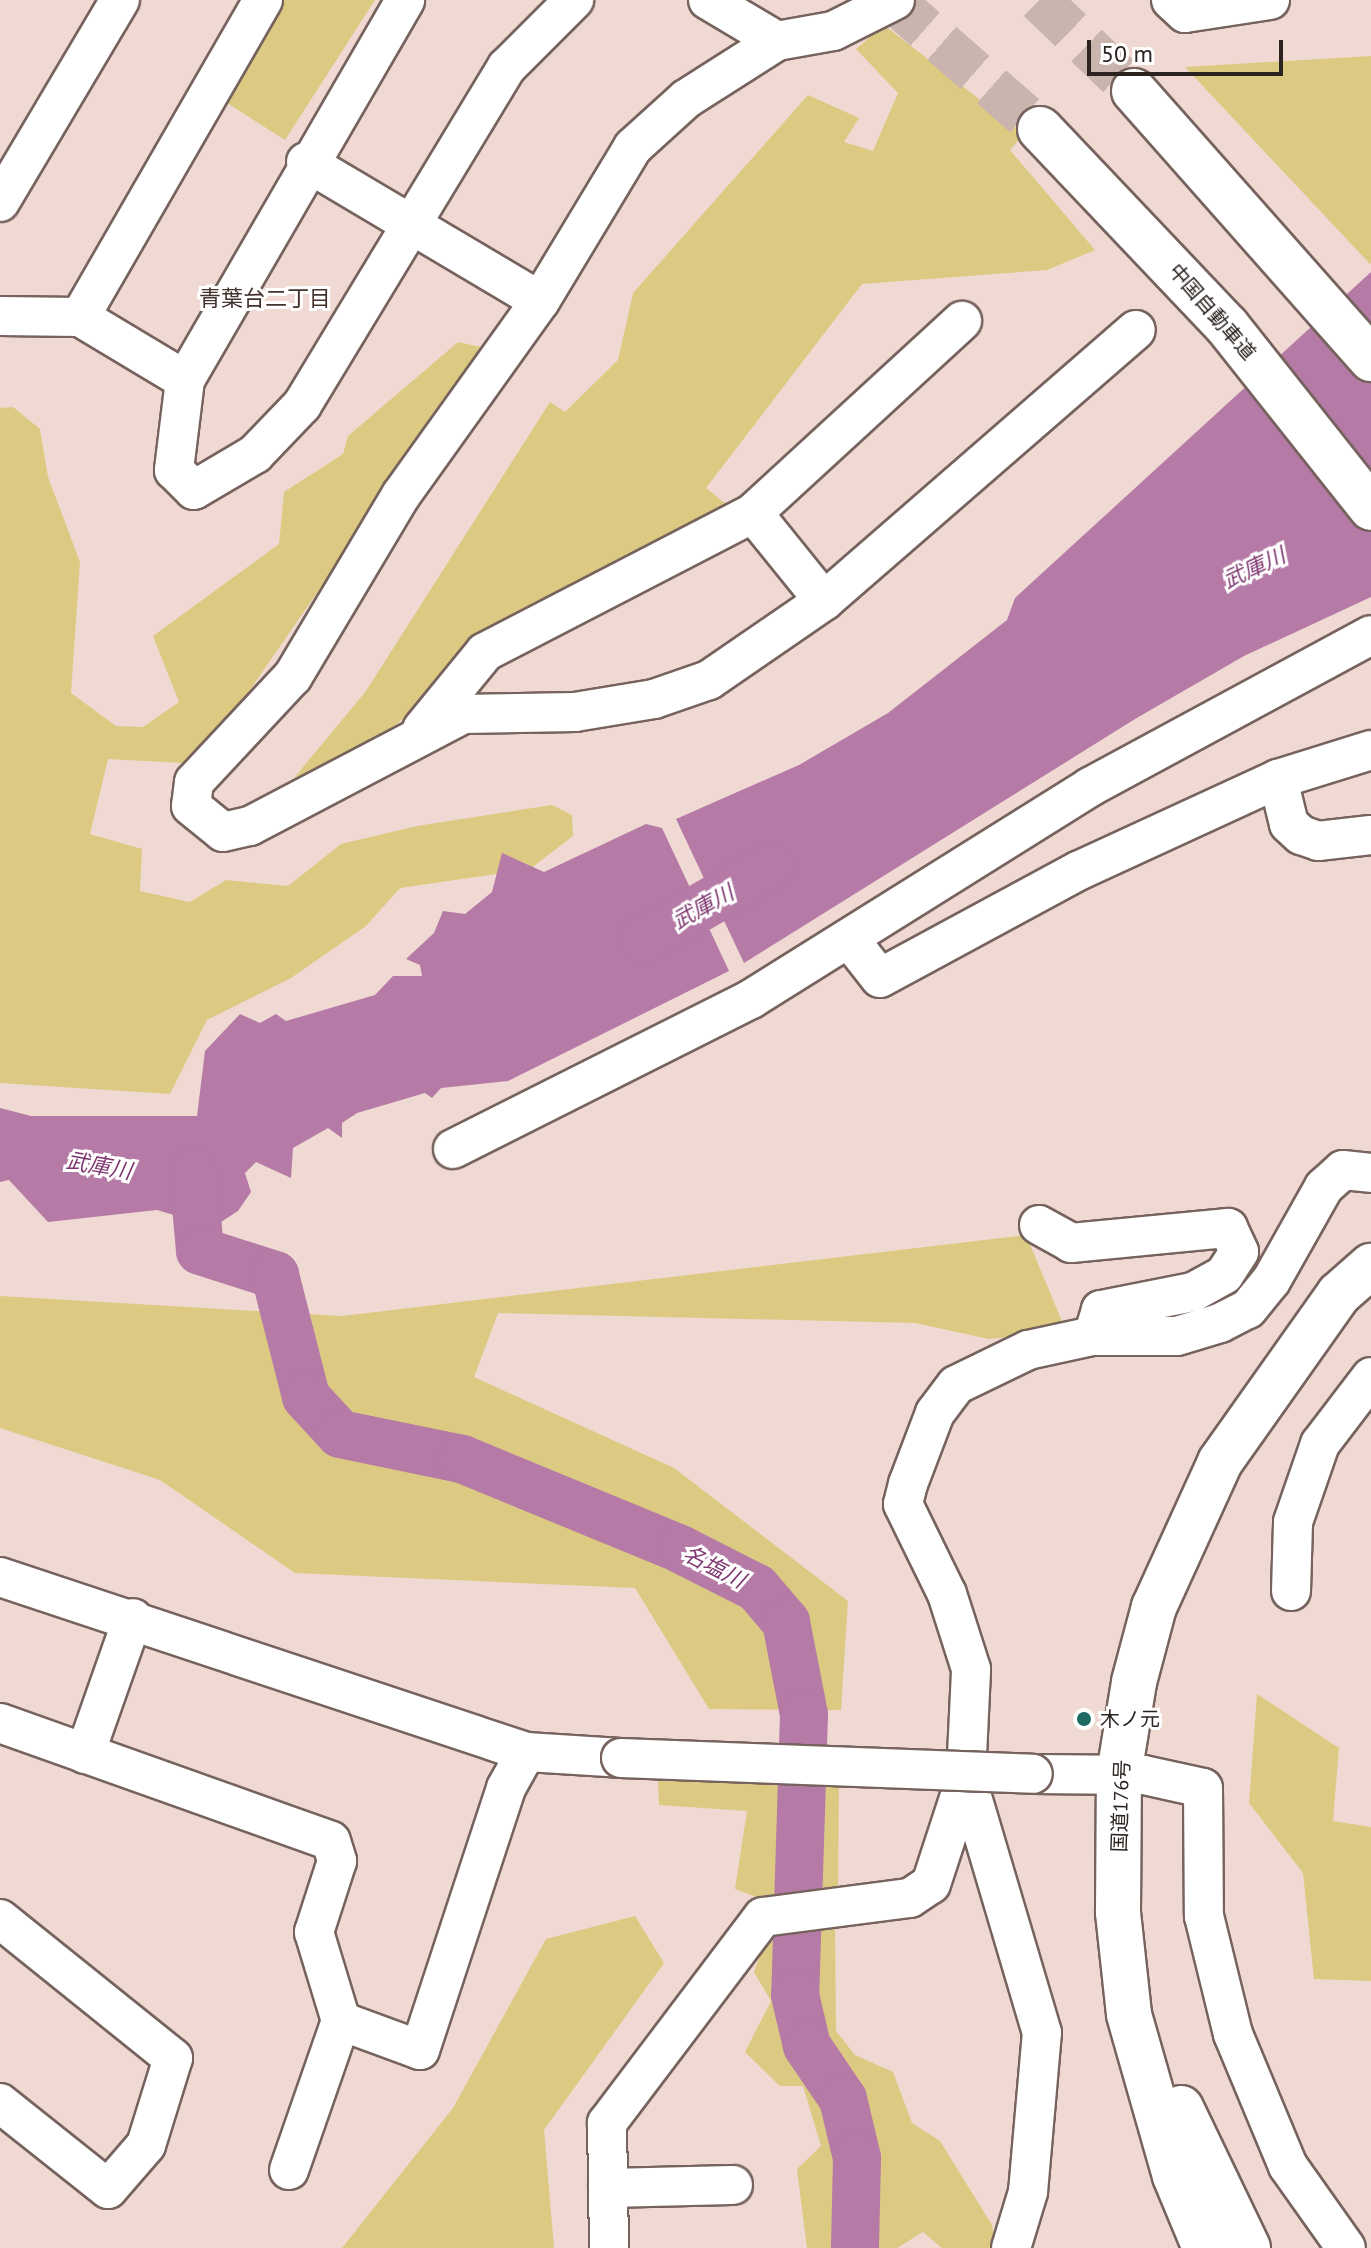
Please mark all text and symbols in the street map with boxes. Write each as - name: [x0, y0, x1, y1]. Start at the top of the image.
- scale bar: [1091, 24, 1287, 74]
- text: 50 m: [1101, 38, 1153, 69]
- street label: 中国自動車道: [1164, 259, 1260, 365]
- district label: 青葉台二丁目: [199, 286, 331, 312]
- water label: 武庫川: [1219, 542, 1289, 594]
- water label: 武庫川: [668, 879, 738, 935]
- water label: 武庫川: [64, 1147, 134, 1185]
- water label: 名塩川: [679, 1540, 749, 1594]
- place label: 木ノ元: [1100, 1707, 1160, 1731]
- marker: 木ノ元: [1075, 1710, 1093, 1728]
- street label: 国道176号: [1107, 1759, 1135, 1853]

